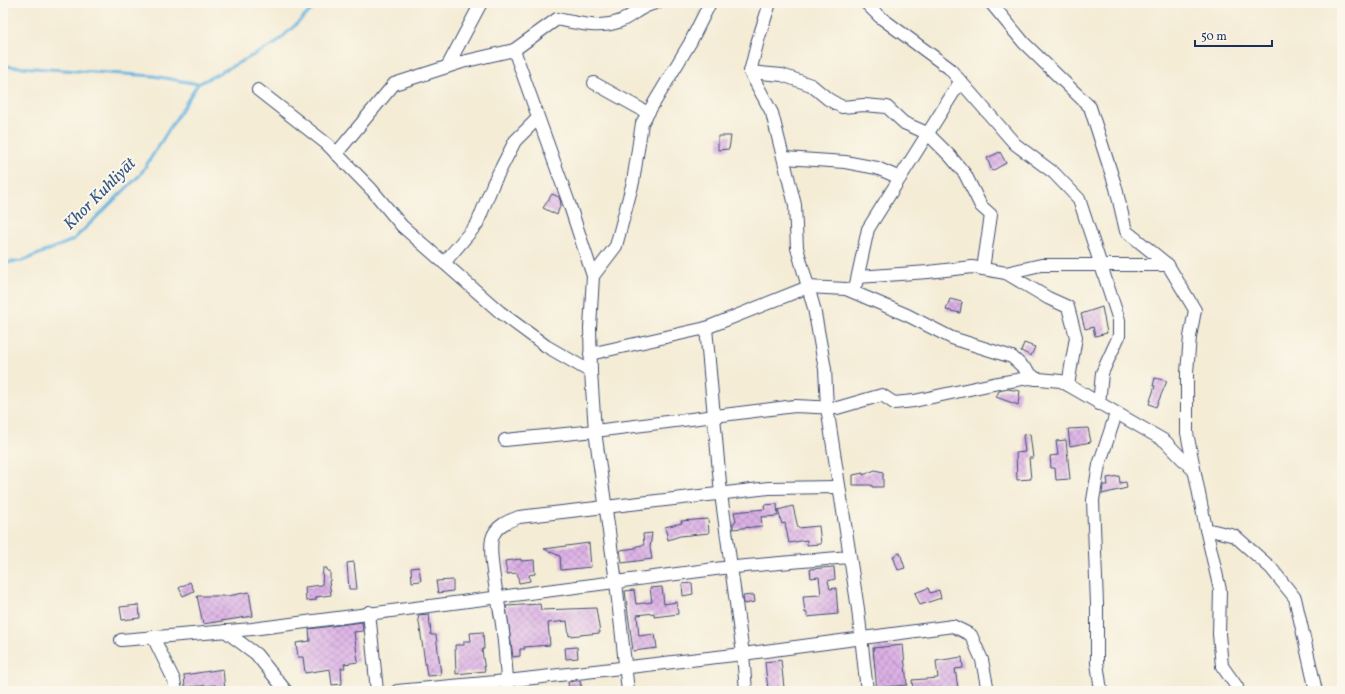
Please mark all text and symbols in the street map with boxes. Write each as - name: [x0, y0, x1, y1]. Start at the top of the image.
- scale bar: [1195, 22, 1272, 48]
- text: 50 m: [1201, 29, 1227, 45]
- water label: Khor Kuhliyāt: [59, 152, 142, 235]

